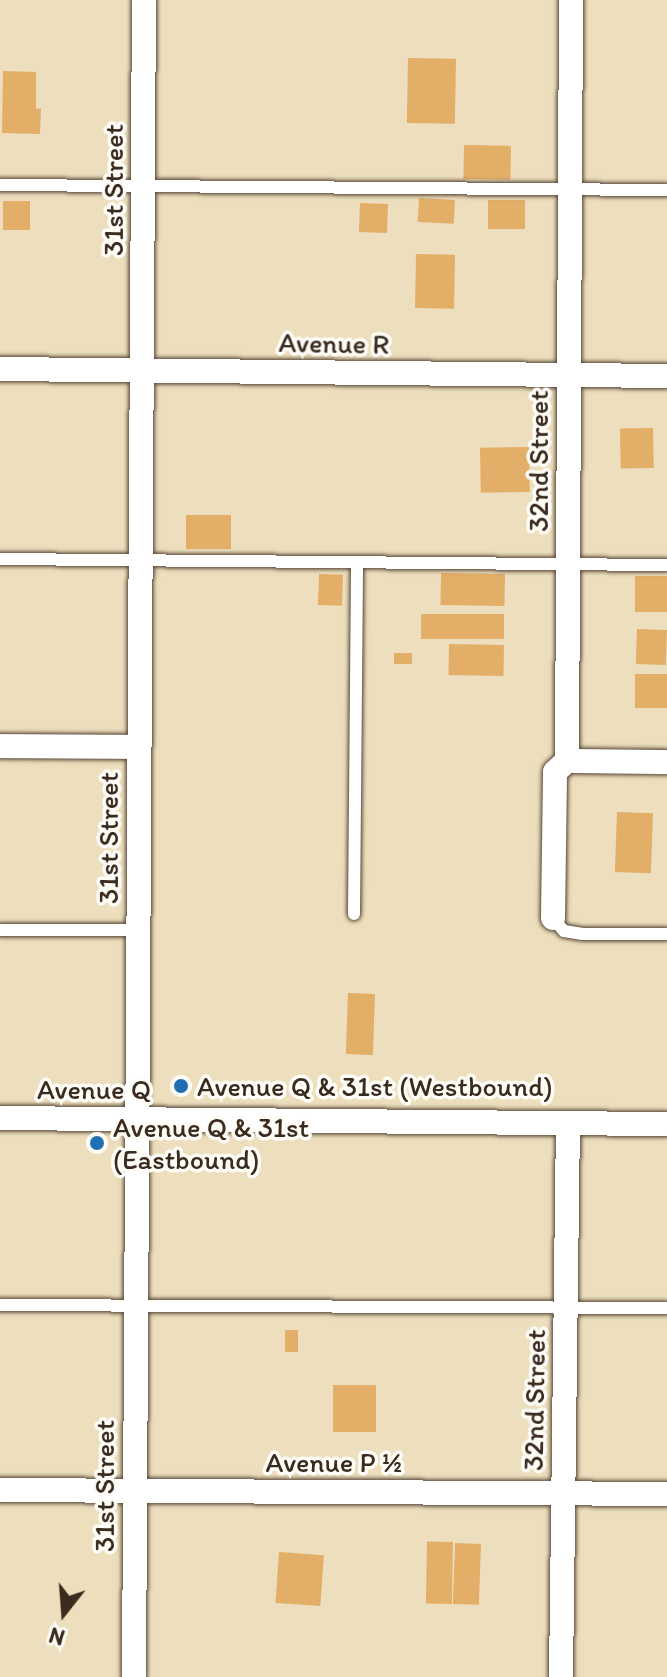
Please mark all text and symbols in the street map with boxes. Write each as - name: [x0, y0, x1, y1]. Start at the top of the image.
- street label: 31st Street: [96, 124, 130, 256]
- street label: Avenue R: [278, 325, 390, 361]
- street label: 32nd Street: [521, 390, 555, 532]
- street label: 31st Street: [91, 772, 125, 904]
- place label: Avenue Q & 31st (Westbound): [197, 1069, 552, 1103]
- street label: Avenue Q: [37, 1072, 151, 1106]
- marker: Avenue Q & 31st (Westbound): [172, 1077, 190, 1095]
- place label: Avenue Q & 31st (Eastbound): [113, 1110, 309, 1176]
- marker: Avenue Q & 31st (Eastbound): [88, 1134, 106, 1152]
- street label: 32nd Street: [516, 1329, 552, 1471]
- street label: 31st Street: [87, 1420, 121, 1552]
- street label: Avenue P ½: [266, 1445, 402, 1479]
- north arrow: [24, 1573, 104, 1653]
- text: N: [46, 1621, 68, 1652]

